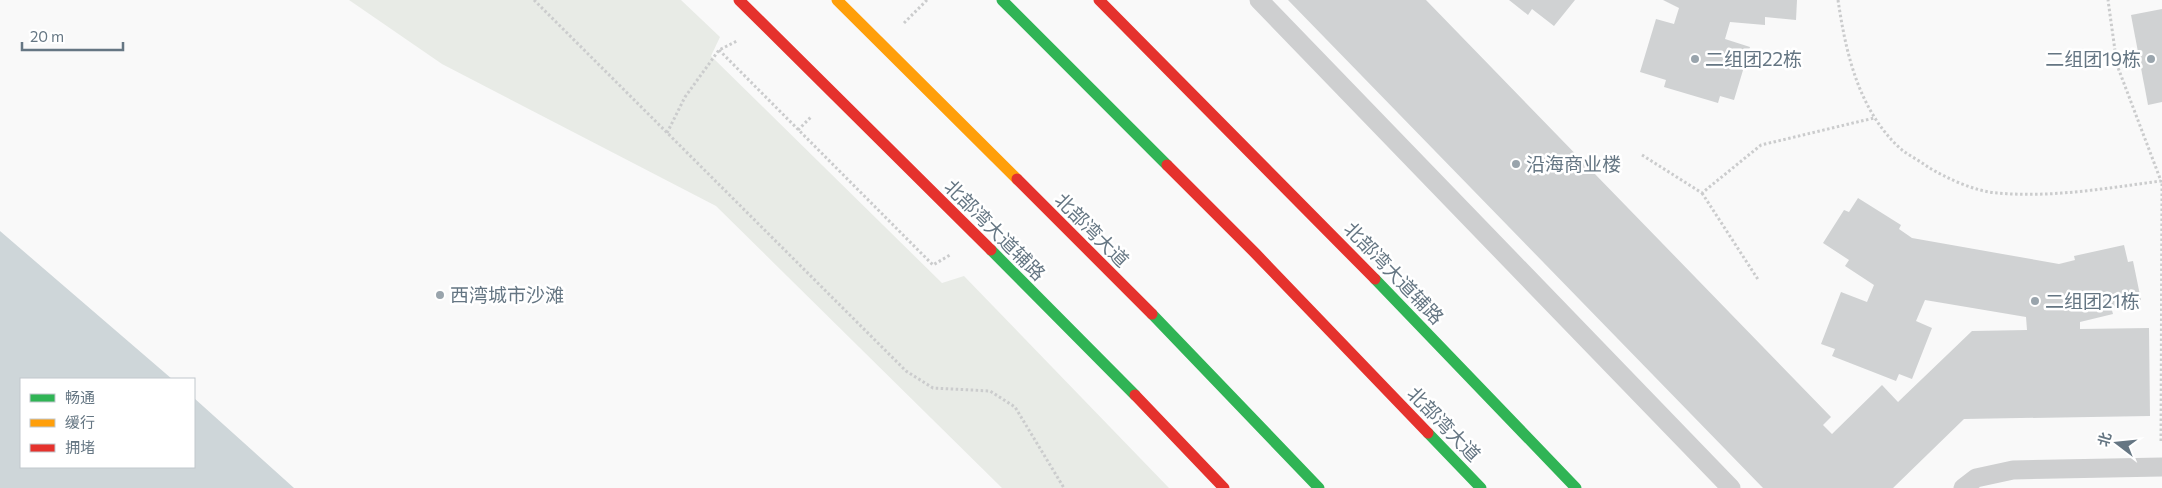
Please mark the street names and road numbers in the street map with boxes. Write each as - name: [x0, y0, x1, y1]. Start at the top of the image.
- street label: 北部湾大道辅路: [940, 174, 1051, 285]
- street label: 北部湾大道: [1051, 188, 1134, 271]
- street label: 北部湾大道辅路: [1340, 217, 1449, 328]
- street label: 北部湾大道: [1403, 381, 1486, 466]

